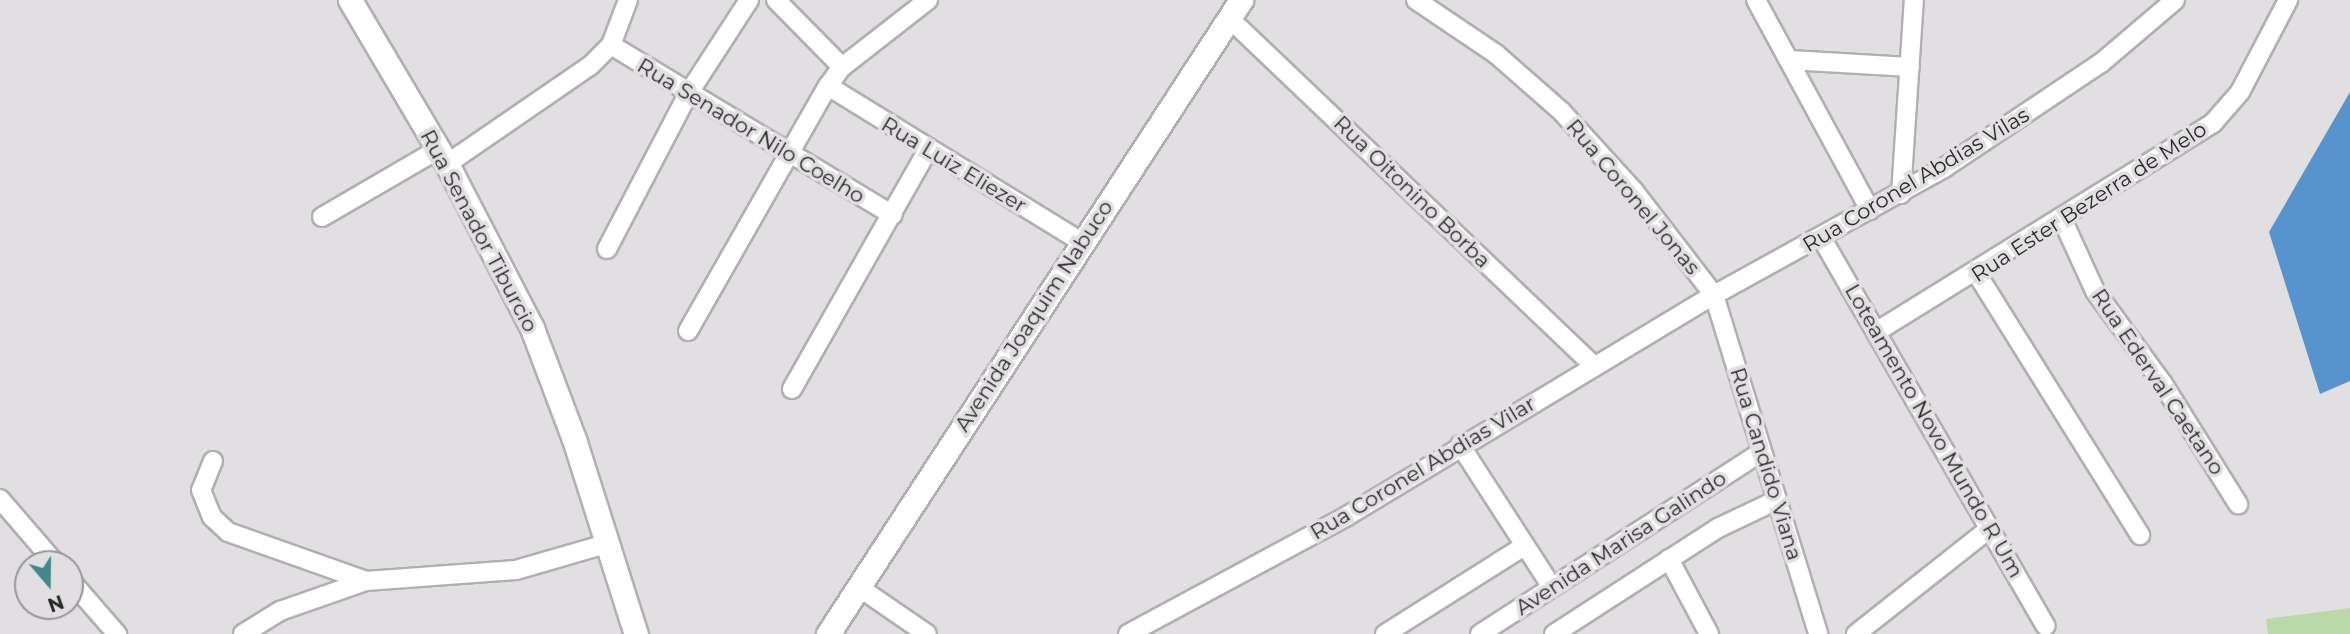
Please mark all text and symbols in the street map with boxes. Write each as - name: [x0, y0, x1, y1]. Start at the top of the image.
- street label: Rua Senador Nilo Coelho: [633, 53, 869, 209]
- street label: Rua Coronel Abdias Vilas: [1798, 102, 2034, 258]
- street label: Rua Oitonino Borba: [1328, 111, 1496, 273]
- street label: Rua Luiz Eliezer: [877, 112, 1031, 218]
- street label: Rua Coronel Jonas: [1561, 114, 1705, 280]
- street label: Rua Ester Bezerra de Melo: [1967, 116, 2211, 288]
- street label: Rua Senador Tiburcio: [415, 126, 543, 336]
- street label: Avenida Joaquim Nabuco: [950, 196, 1118, 436]
- street label: Loteamento Novo Mundo R Um: [1839, 280, 2029, 582]
- street label: Rua Ederval Caetano: [2086, 284, 2230, 480]
- street label: Rua Candido Viana: [1725, 365, 1807, 563]
- street label: Rua Coronel Abdias Vilar: [1306, 391, 1540, 545]
- street label: Avenida Marisa Galindo: [1511, 465, 1731, 621]
- north arrow: [14, 550, 84, 620]
- text: N: [45, 590, 67, 617]

